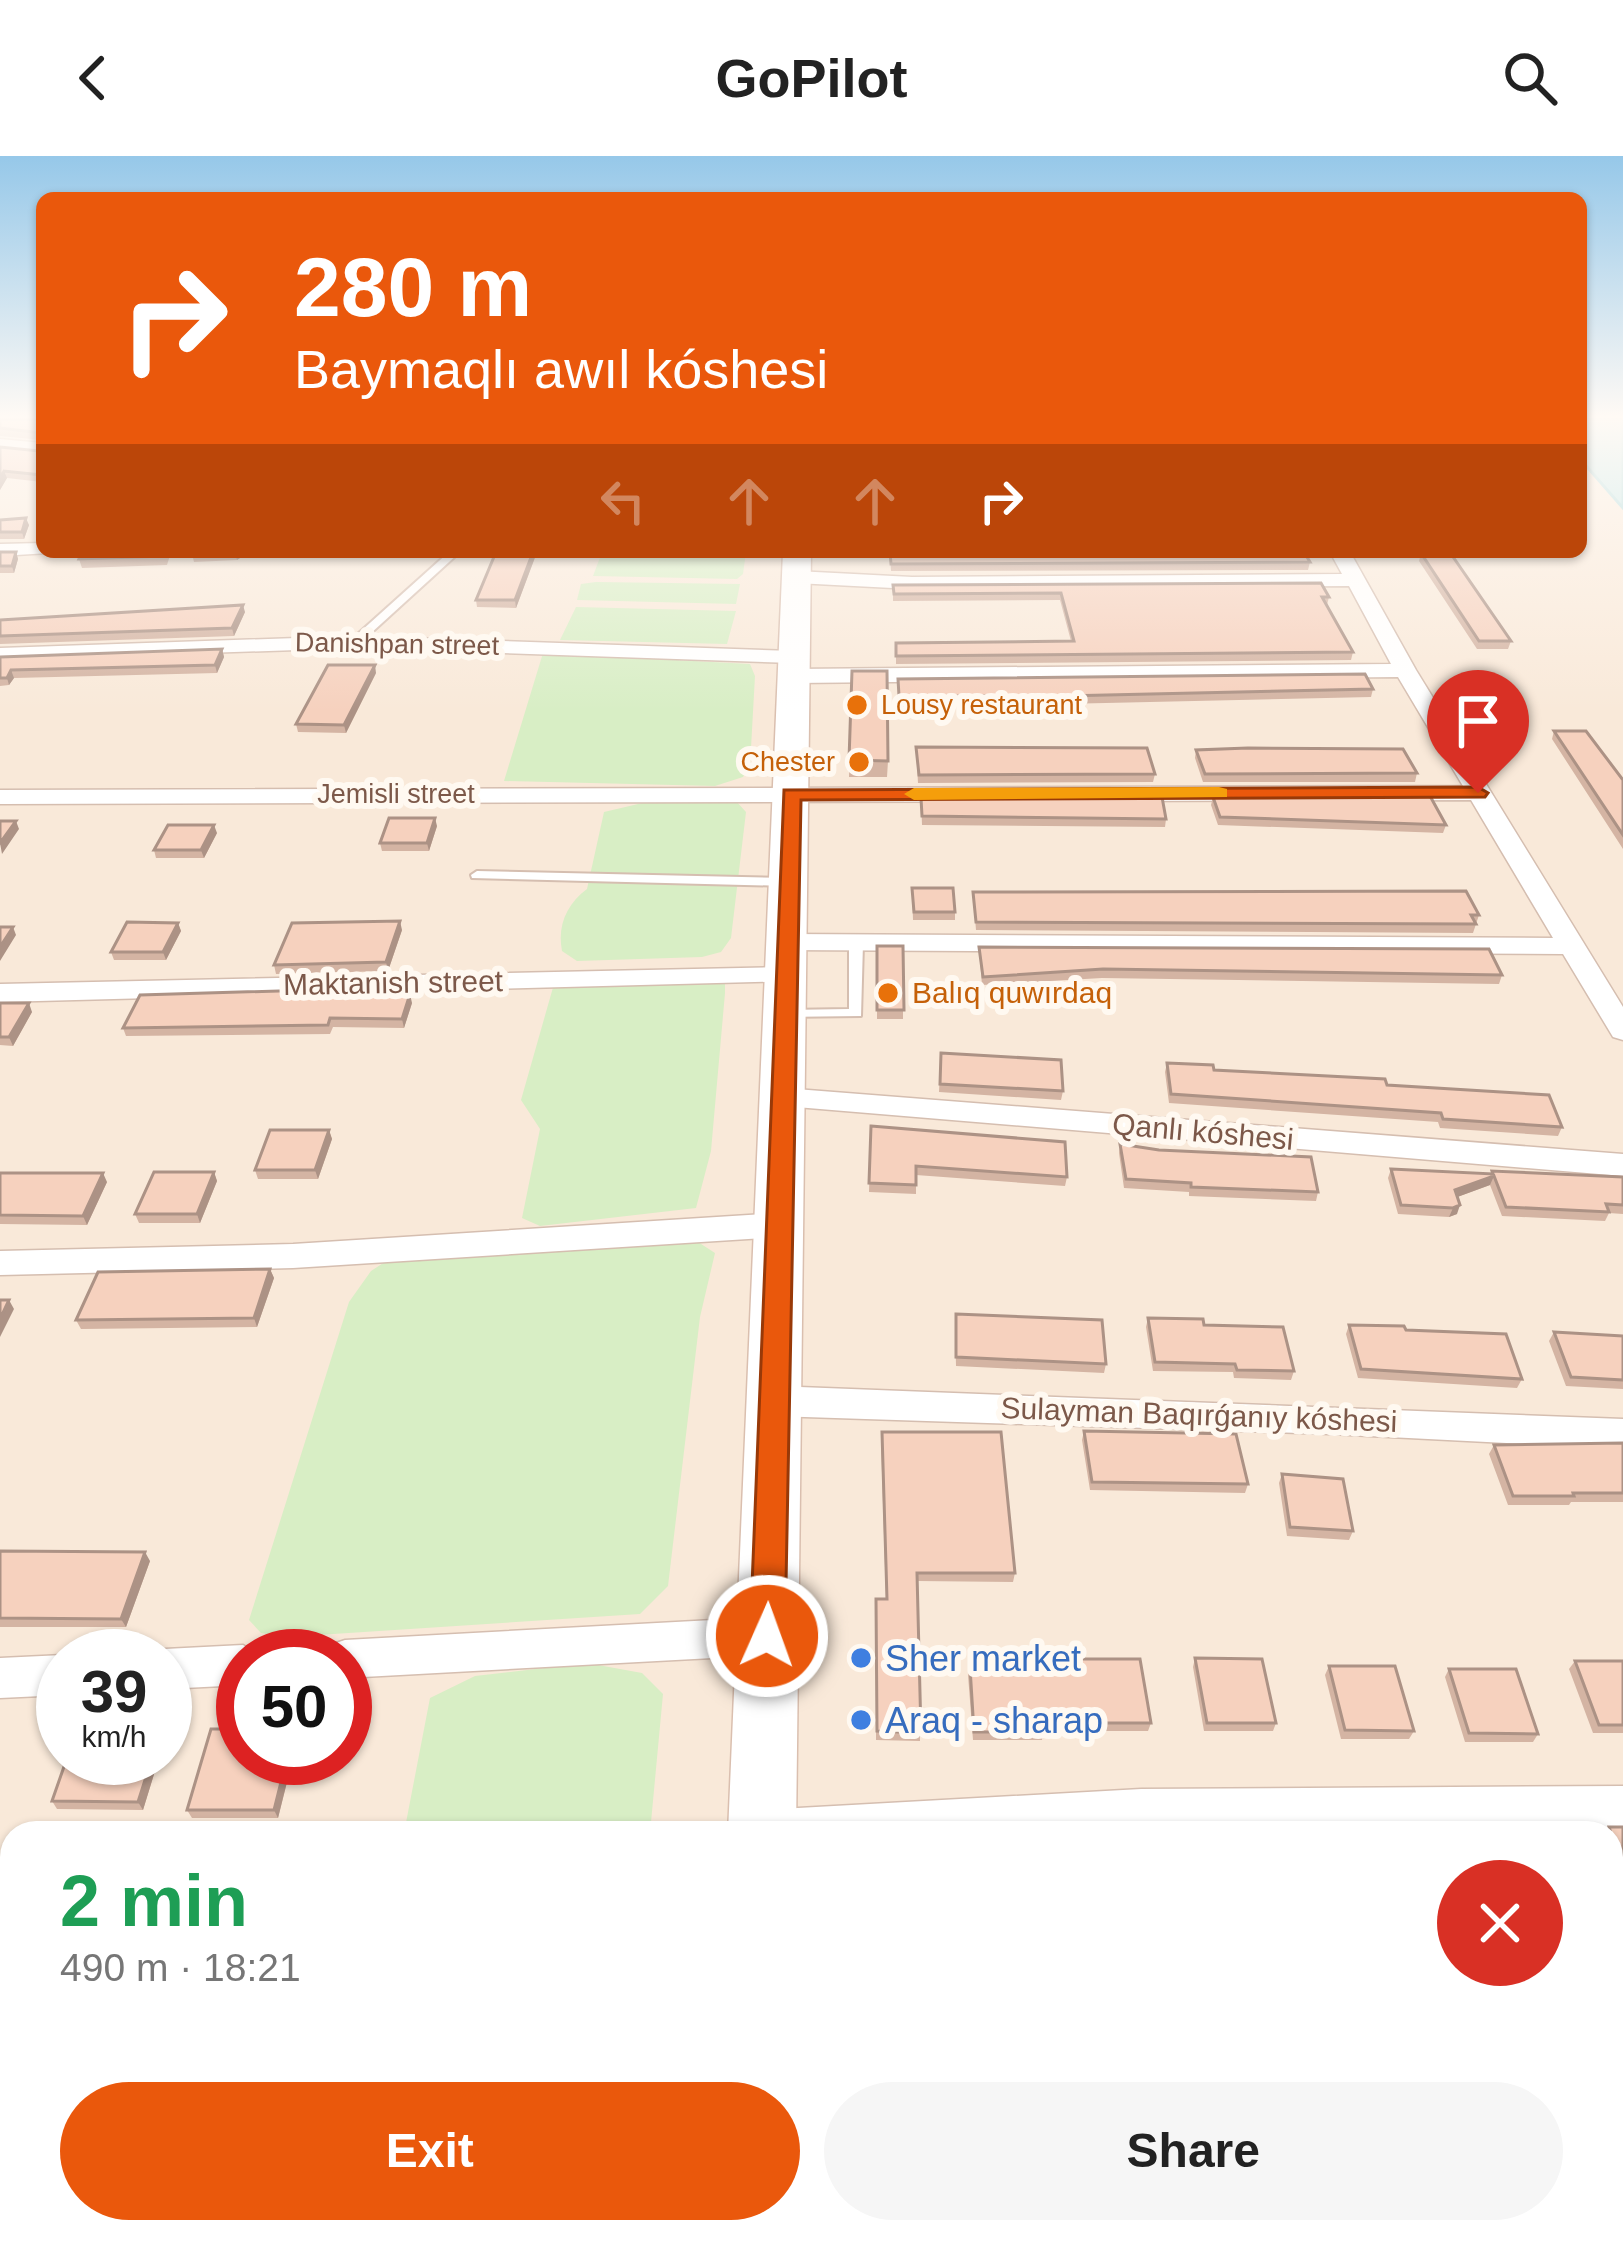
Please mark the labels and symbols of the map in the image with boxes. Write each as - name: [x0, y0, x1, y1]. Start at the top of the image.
- street label: Danishpan street: [295, 627, 500, 661]
- pin: [1427, 670, 1529, 793]
- place label: Lousy restaurant: [881, 690, 1083, 720]
- marker: Lousy restaurant: [844, 692, 870, 718]
- place label: Chester: [740, 747, 835, 777]
- marker: Chester: [846, 749, 872, 775]
- street label: Jemisli street: [317, 779, 475, 809]
- street label: Maktanish street: [283, 964, 504, 1001]
- place label: Balıq quwırdaq: [912, 976, 1112, 1009]
- marker: Balıq quwırdaq: [875, 980, 901, 1006]
- street label: Qanlı kóshesi: [1111, 1107, 1295, 1156]
- street label: Sulayman Baqırǵanıy kóshesi: [1000, 1391, 1398, 1438]
- position arrow: [704, 1573, 830, 1699]
- speed limit sign: 50: [216, 1629, 372, 1785]
- place label: Sher market: [885, 1638, 1081, 1679]
- marker: Sher market: [848, 1645, 874, 1671]
- place label: Araq - sharap: [885, 1700, 1103, 1741]
- marker: Araq - sharap: [848, 1707, 874, 1733]

